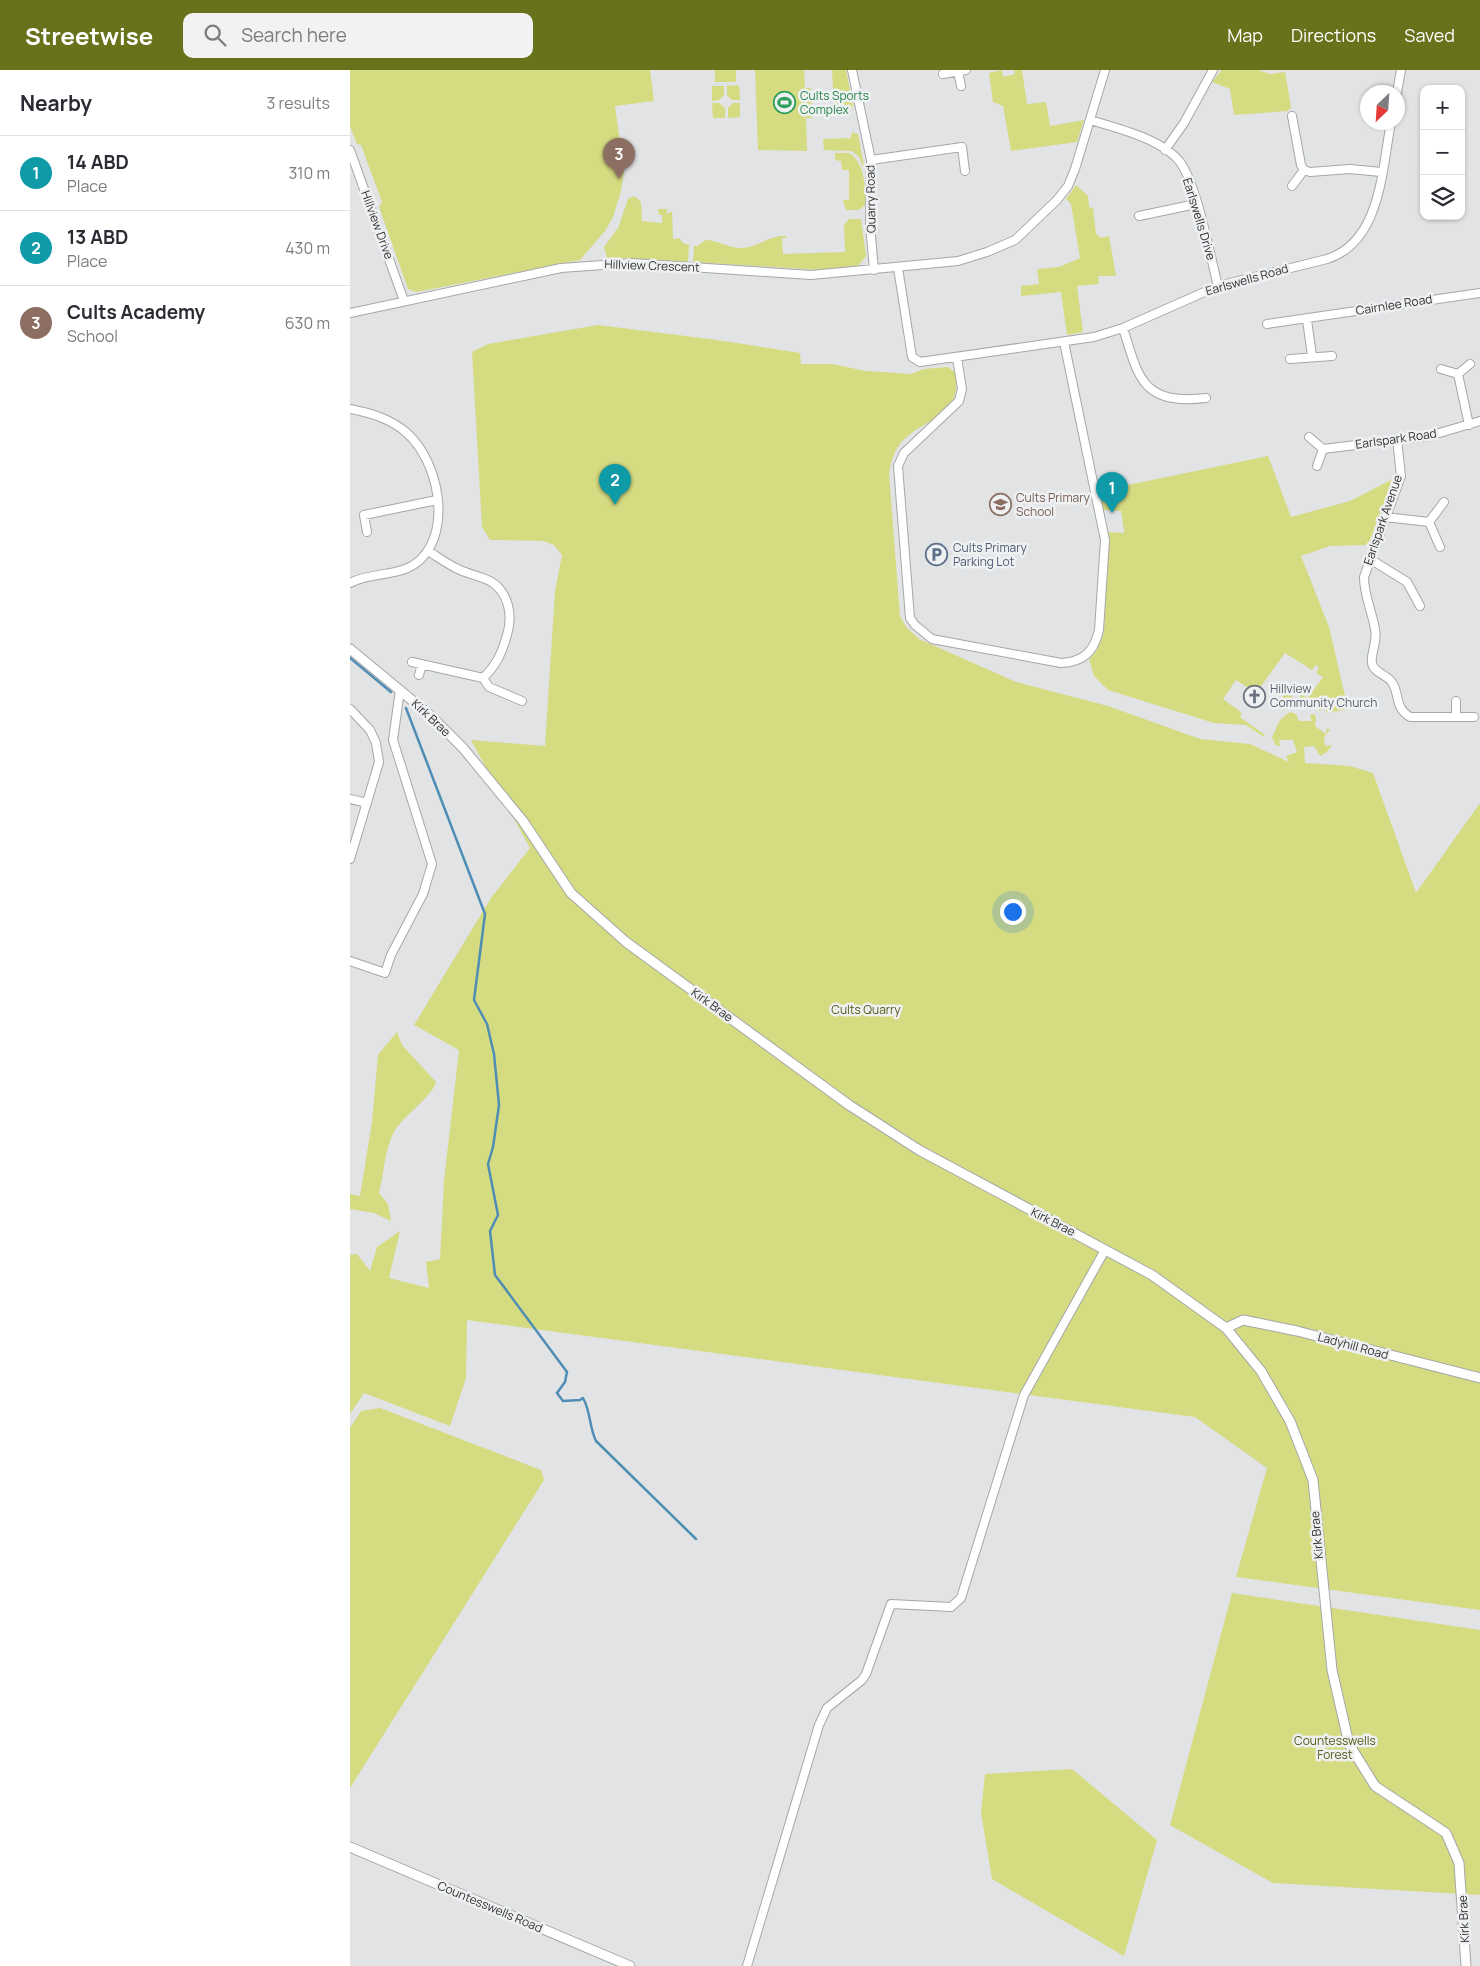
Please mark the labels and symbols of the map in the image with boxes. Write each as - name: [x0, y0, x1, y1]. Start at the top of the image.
- north arrow: [1360, 85, 1405, 130]
- place label: Cults Sports Complex: [800, 87, 869, 118]
- sports icon: Cults Sports Complex: [772, 91, 796, 115]
- pin: 3: [603, 138, 635, 179]
- street label: Quarry Road: [861, 165, 880, 233]
- street label: Earlswells Drive: [1179, 176, 1220, 262]
- street label: Hillview Drive: [357, 188, 398, 262]
- street label: Hillview Crescent: [604, 255, 700, 276]
- street label: Earlswells Road: [1203, 260, 1290, 299]
- street label: Cairnlee Road: [1354, 290, 1433, 319]
- street label: Earlspark Road: [1354, 424, 1438, 453]
- pin: 2: [599, 464, 631, 505]
- pin: 1: [1096, 472, 1128, 513]
- street label: Earlspark Avenue: [1359, 472, 1406, 567]
- place label: Cults Primary School: [1016, 489, 1090, 520]
- school or university icon: Cults Primary School: [988, 493, 1012, 517]
- place label: Cults Primary Parking Lot: [953, 539, 1027, 570]
- parking icon: Cults Primary Parking Lot: [925, 543, 949, 567]
- place label: Hillview Community Church: [1270, 680, 1377, 711]
- church icon: Hillview Community Church: [1242, 684, 1266, 708]
- street label: Kirk Brae: [408, 695, 455, 740]
- your location: [1000, 899, 1026, 925]
- street label: Kirk Brae: [688, 984, 737, 1026]
- park label: Cults Quarry: [831, 1001, 901, 1018]
- street label: Kirk Brae: [1028, 1203, 1078, 1240]
- street label: Ladyhill Road: [1316, 1328, 1390, 1363]
- street label: Kirk Brae: [1306, 1511, 1327, 1560]
- park label: Countesswells Forest: [1294, 1732, 1376, 1763]
- street label: Countesswells Road: [435, 1877, 545, 1936]
- street label: Kirk Brae: [1454, 1895, 1473, 1943]

